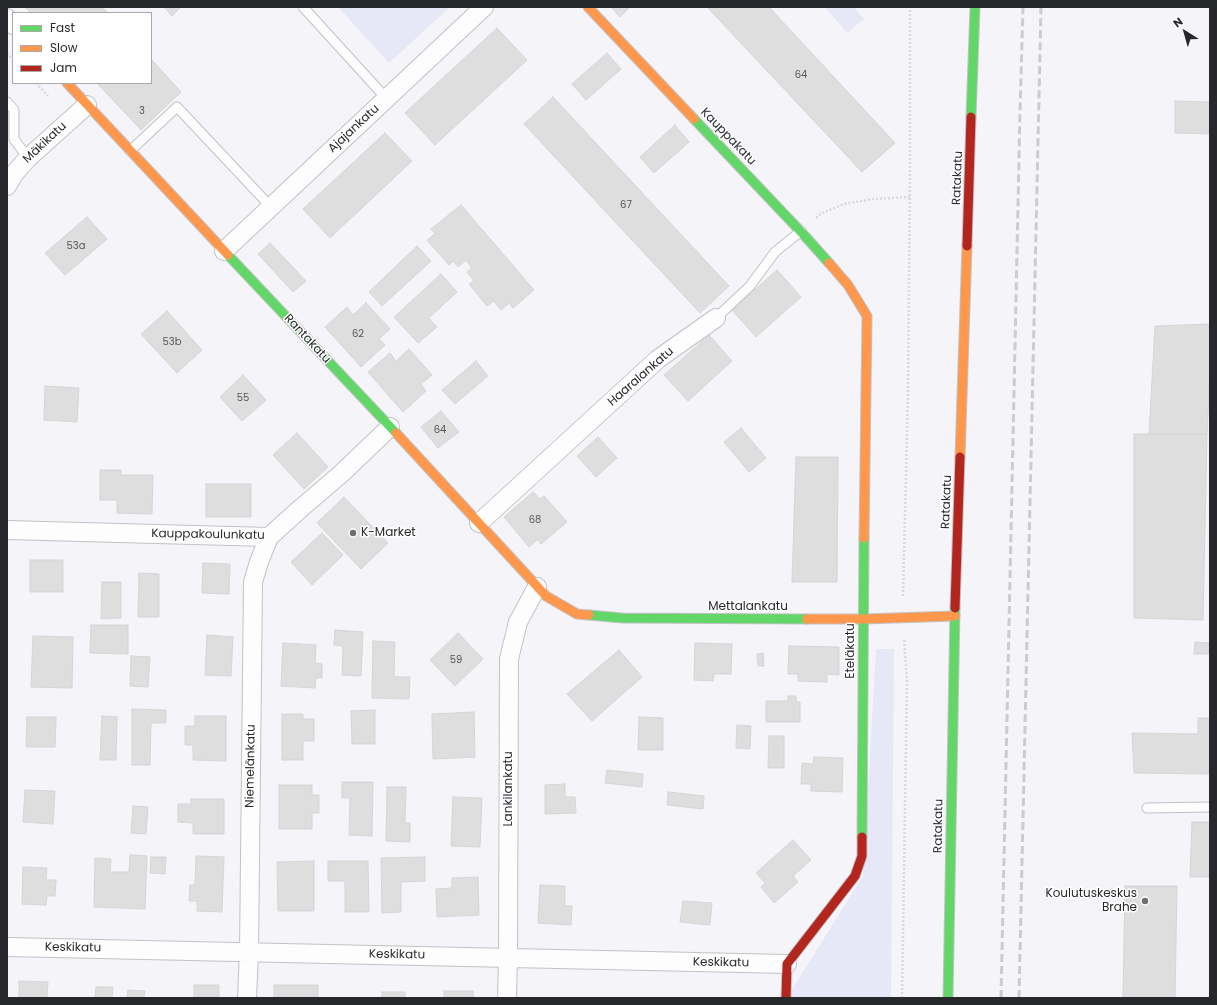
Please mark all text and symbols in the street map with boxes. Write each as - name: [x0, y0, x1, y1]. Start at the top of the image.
- legend: [12, 12, 152, 84]
- north arrow: [1165, 12, 1205, 52]
- text: N: [1170, 14, 1186, 31]
- text: Fast: [50, 19, 75, 36]
- text: Slow: [50, 39, 78, 56]
- text: Jam: [50, 59, 77, 76]
- house number: 64: [795, 69, 807, 81]
- street label: Ajajankatu: [326, 102, 382, 156]
- house number: 3: [139, 105, 145, 117]
- street label: Kauppakatu: [697, 106, 759, 168]
- street label: Mäkikatu: [20, 119, 70, 167]
- street label: Ratakatu: [950, 151, 966, 205]
- house number: 67: [620, 199, 632, 211]
- house number: 53a: [67, 240, 85, 252]
- street label: Rantakatu: [281, 311, 333, 367]
- house number: 62: [352, 328, 364, 340]
- house number: 53b: [163, 336, 181, 348]
- street label: Haaralankatu: [605, 345, 677, 409]
- house number: 55: [237, 392, 249, 404]
- house number: 64: [434, 424, 446, 436]
- street label: Ratakatu: [939, 475, 955, 529]
- house number: 68: [529, 514, 541, 526]
- place label: K-Market: [361, 526, 416, 540]
- street label: Kauppakoulunkatu: [151, 527, 265, 543]
- marker: K-Market: [348, 528, 358, 538]
- street label: Mettalankatu: [708, 600, 788, 614]
- street label: Eteläkatu: [844, 623, 858, 679]
- house number: 59: [450, 654, 462, 666]
- street label: Niemelänkatu: [243, 724, 259, 808]
- street label: Lankilankatu: [502, 751, 516, 827]
- street label: Ratakatu: [931, 799, 947, 853]
- place label: Koulutuskeskus Brahe: [1046, 887, 1137, 915]
- marker: Koulutuskeskus Brahe: [1140, 896, 1150, 906]
- street label: Keskikatu: [45, 940, 101, 956]
- street label: Keskikatu: [369, 947, 425, 963]
- street label: Keskikatu: [693, 955, 749, 971]

